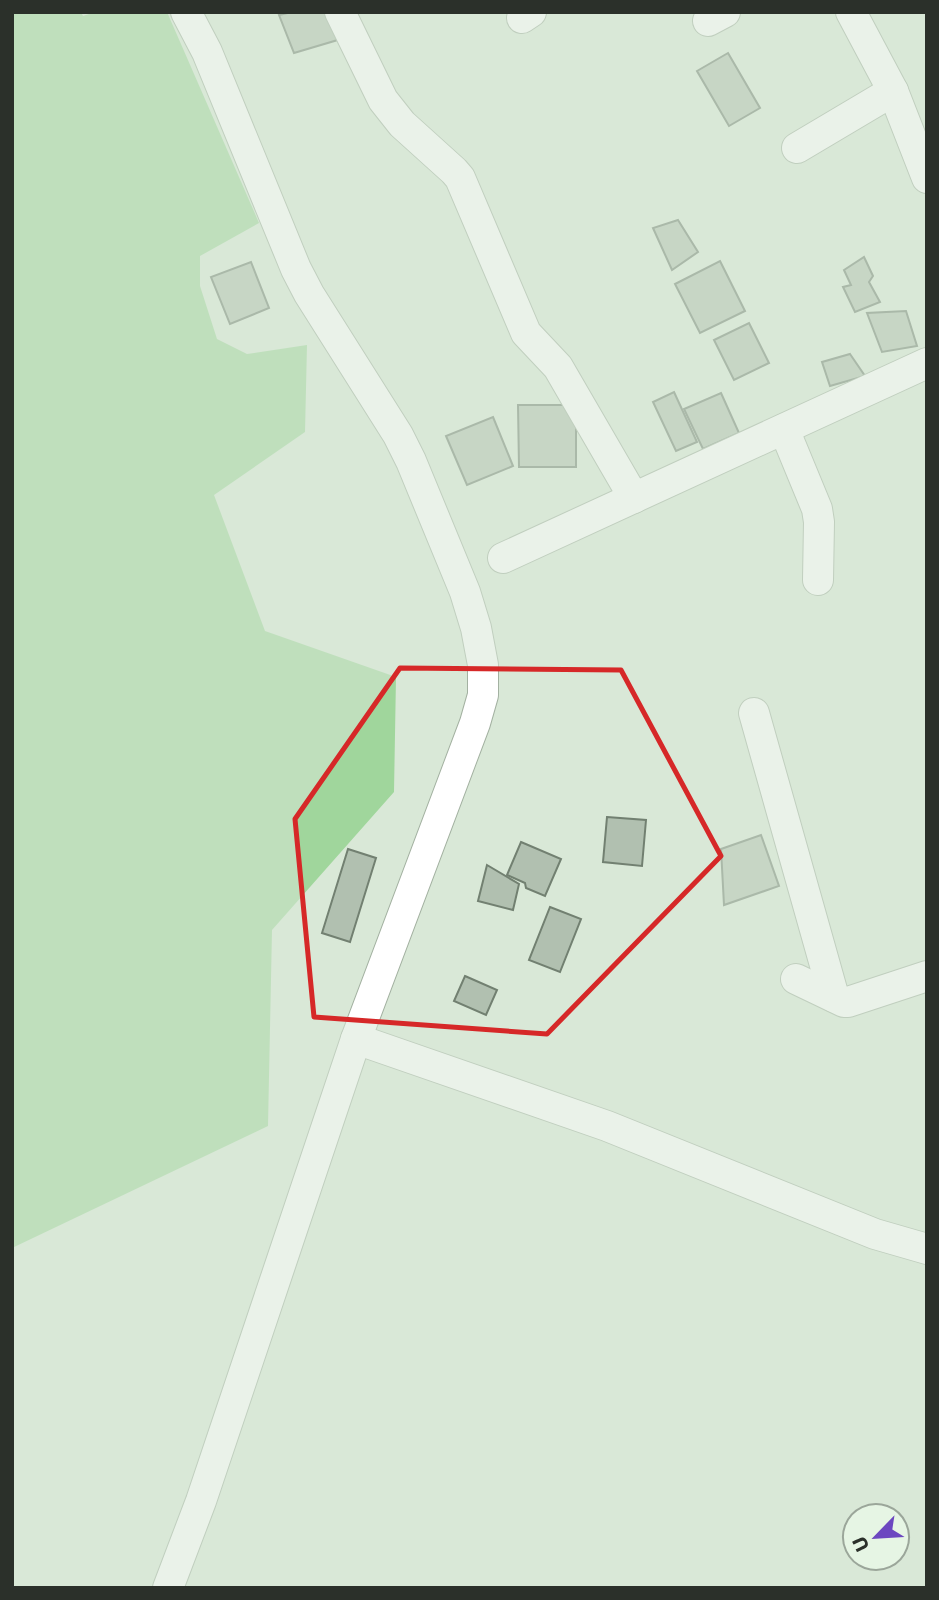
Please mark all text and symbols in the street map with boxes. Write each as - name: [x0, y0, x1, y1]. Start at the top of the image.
- north arrow: [841, 1502, 911, 1572]
- text: U: [847, 1533, 873, 1556]

